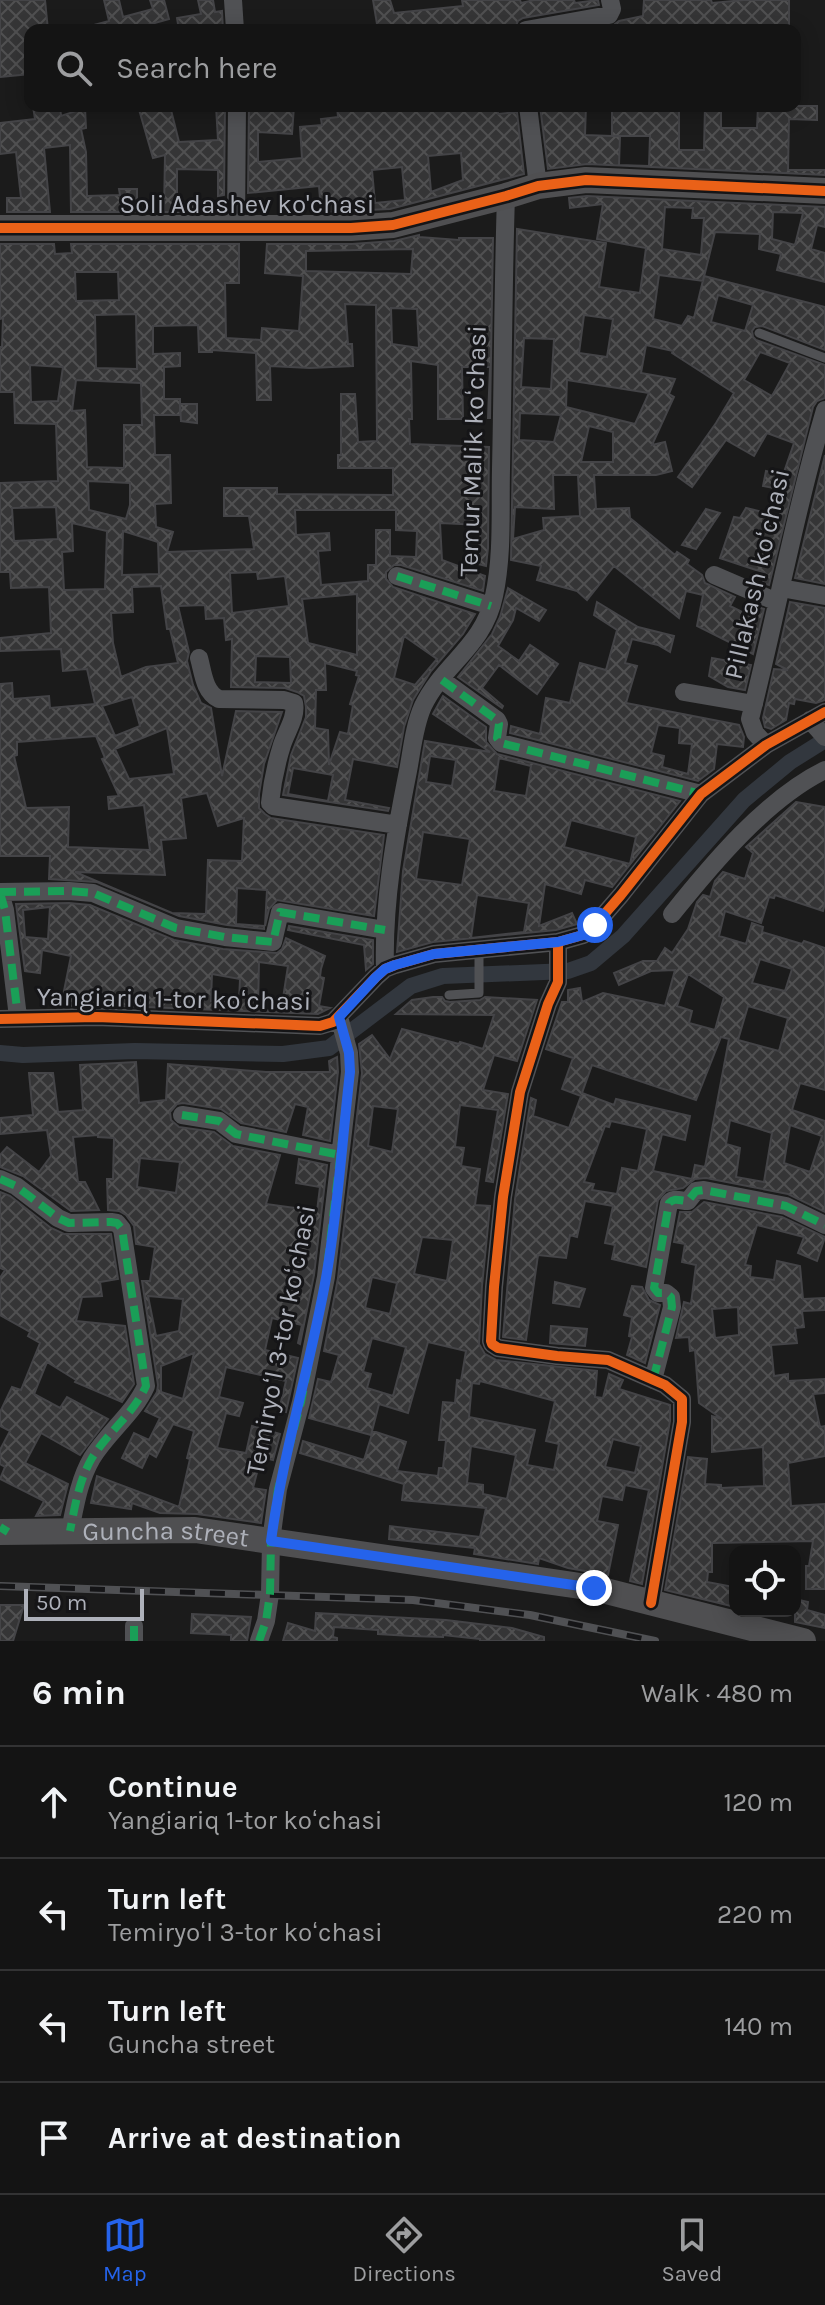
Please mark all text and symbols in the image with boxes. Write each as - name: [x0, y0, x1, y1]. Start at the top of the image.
- search box: [24, 24, 801, 112]
- icon: search: [52, 46, 96, 90]
- text: Search here: [116, 50, 277, 86]
- street label: Soli Adashev ko'chasi: [120, 189, 374, 220]
- street label: Temur Malik koʻchasi: [453, 325, 493, 577]
- street label: Pillakash koʻchasi: [718, 466, 796, 682]
- route start: [577, 907, 613, 943]
- street label: Yangiariq 1-tor koʻchasi: [36, 981, 312, 1017]
- street label: Temiryoʻl 3-tor koʻchasi: [240, 1202, 322, 1478]
- street label: Guncha street: [82, 1515, 251, 1553]
- map controls: [729, 1545, 801, 1617]
- button: locate: [729, 1545, 801, 1617]
- route end: [576, 1570, 612, 1606]
- scale bar: [24, 1585, 144, 1621]
- text: 50 m: [36, 1590, 87, 1616]
- text: 6 min: [32, 1673, 126, 1713]
- text: Walk · 480 m: [641, 1678, 793, 1709]
- text: Continue: [108, 1769, 238, 1805]
- icon: ahead: [32, 1780, 76, 1824]
- text: 120 m: [723, 1787, 793, 1818]
- text: Yangiariq 1-tor koʻchasi: [108, 1805, 383, 1836]
- text: Turn left: [108, 1881, 226, 1917]
- icon: left: [32, 1892, 76, 1936]
- text: 220 m: [717, 1899, 793, 1930]
- text: Temiryoʻl 3-tor koʻchasi: [108, 1917, 383, 1948]
- text: Turn left: [108, 1993, 226, 2029]
- icon: left: [32, 2004, 76, 2048]
- text: 140 m: [724, 2011, 793, 2042]
- text: Guncha street: [108, 2029, 275, 2060]
- icon: arrive: [32, 2116, 76, 2160]
- text: Arrive at destination: [108, 2120, 402, 2156]
- tab: Map: [103, 2213, 147, 2287]
- tab: Directions: [352, 2213, 456, 2287]
- tab: Saved: [661, 2213, 722, 2287]

